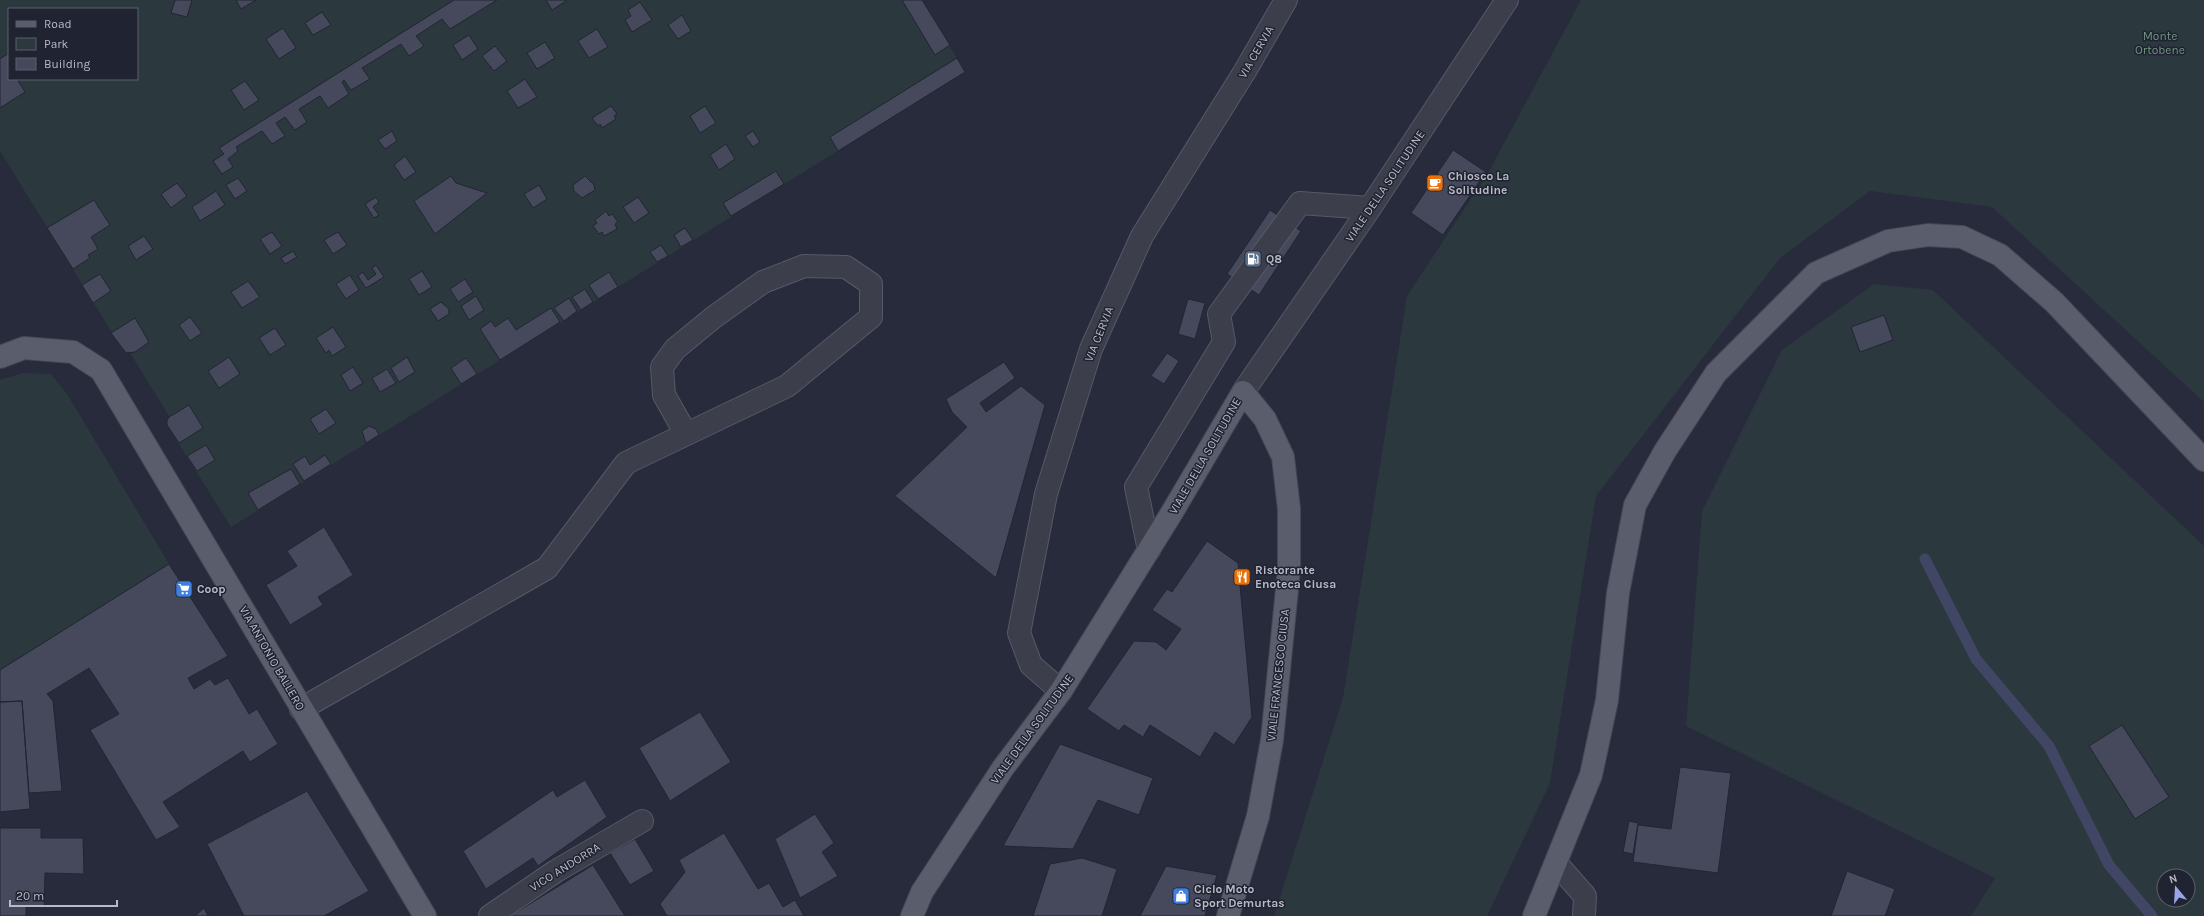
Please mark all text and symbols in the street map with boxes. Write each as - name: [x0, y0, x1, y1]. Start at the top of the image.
- legend: [8, 8, 138, 80]
- text: Road: [44, 17, 72, 31]
- street label: VIA CERVIA: [1235, 23, 1277, 81]
- park label: Monte Ortobene: [2135, 29, 2185, 57]
- text: Park: [44, 37, 69, 51]
- text: Building: [44, 57, 91, 71]
- street label: VIALE DELLA SOLITUDINE: [1342, 127, 1428, 245]
- place label: Chiosco La Solitudine: [1448, 169, 1509, 197]
- cafe icon: Chiosco La Solitudine: [1425, 173, 1445, 193]
- fuel station icon: Q8: [1243, 249, 1263, 269]
- place label: Q8: [1266, 252, 1282, 266]
- street label: VIA CERVIA: [1082, 304, 1116, 364]
- street label: VIALE DELLA SOLITUDINE: [1166, 395, 1244, 517]
- place label: Ristorante Enoteca Ciusa: [1255, 563, 1336, 591]
- restaurant icon: Ristorante Enoteca Ciusa: [1232, 567, 1252, 587]
- supermarket icon: Coop: [174, 579, 194, 599]
- place label: Coop: [197, 582, 226, 596]
- street label: VIA ANTONIO BALLERO: [236, 603, 308, 713]
- street label: VIALE FRANCESCO CIUSA: [1264, 608, 1292, 742]
- street label: VIALE DELLA SOLITUDINE: [988, 672, 1076, 786]
- street label: VICO ANDORRA: [527, 840, 603, 894]
- north arrow: [2156, 868, 2196, 908]
- text: N: [2167, 872, 2179, 886]
- scale bar: [10, 882, 117, 908]
- place label: Ciclo Moto Sport Demurtas: [1194, 882, 1285, 910]
- shop icon: Ciclo Moto Sport Demurtas: [1171, 886, 1191, 906]
- text: 20 m: [16, 889, 44, 903]

